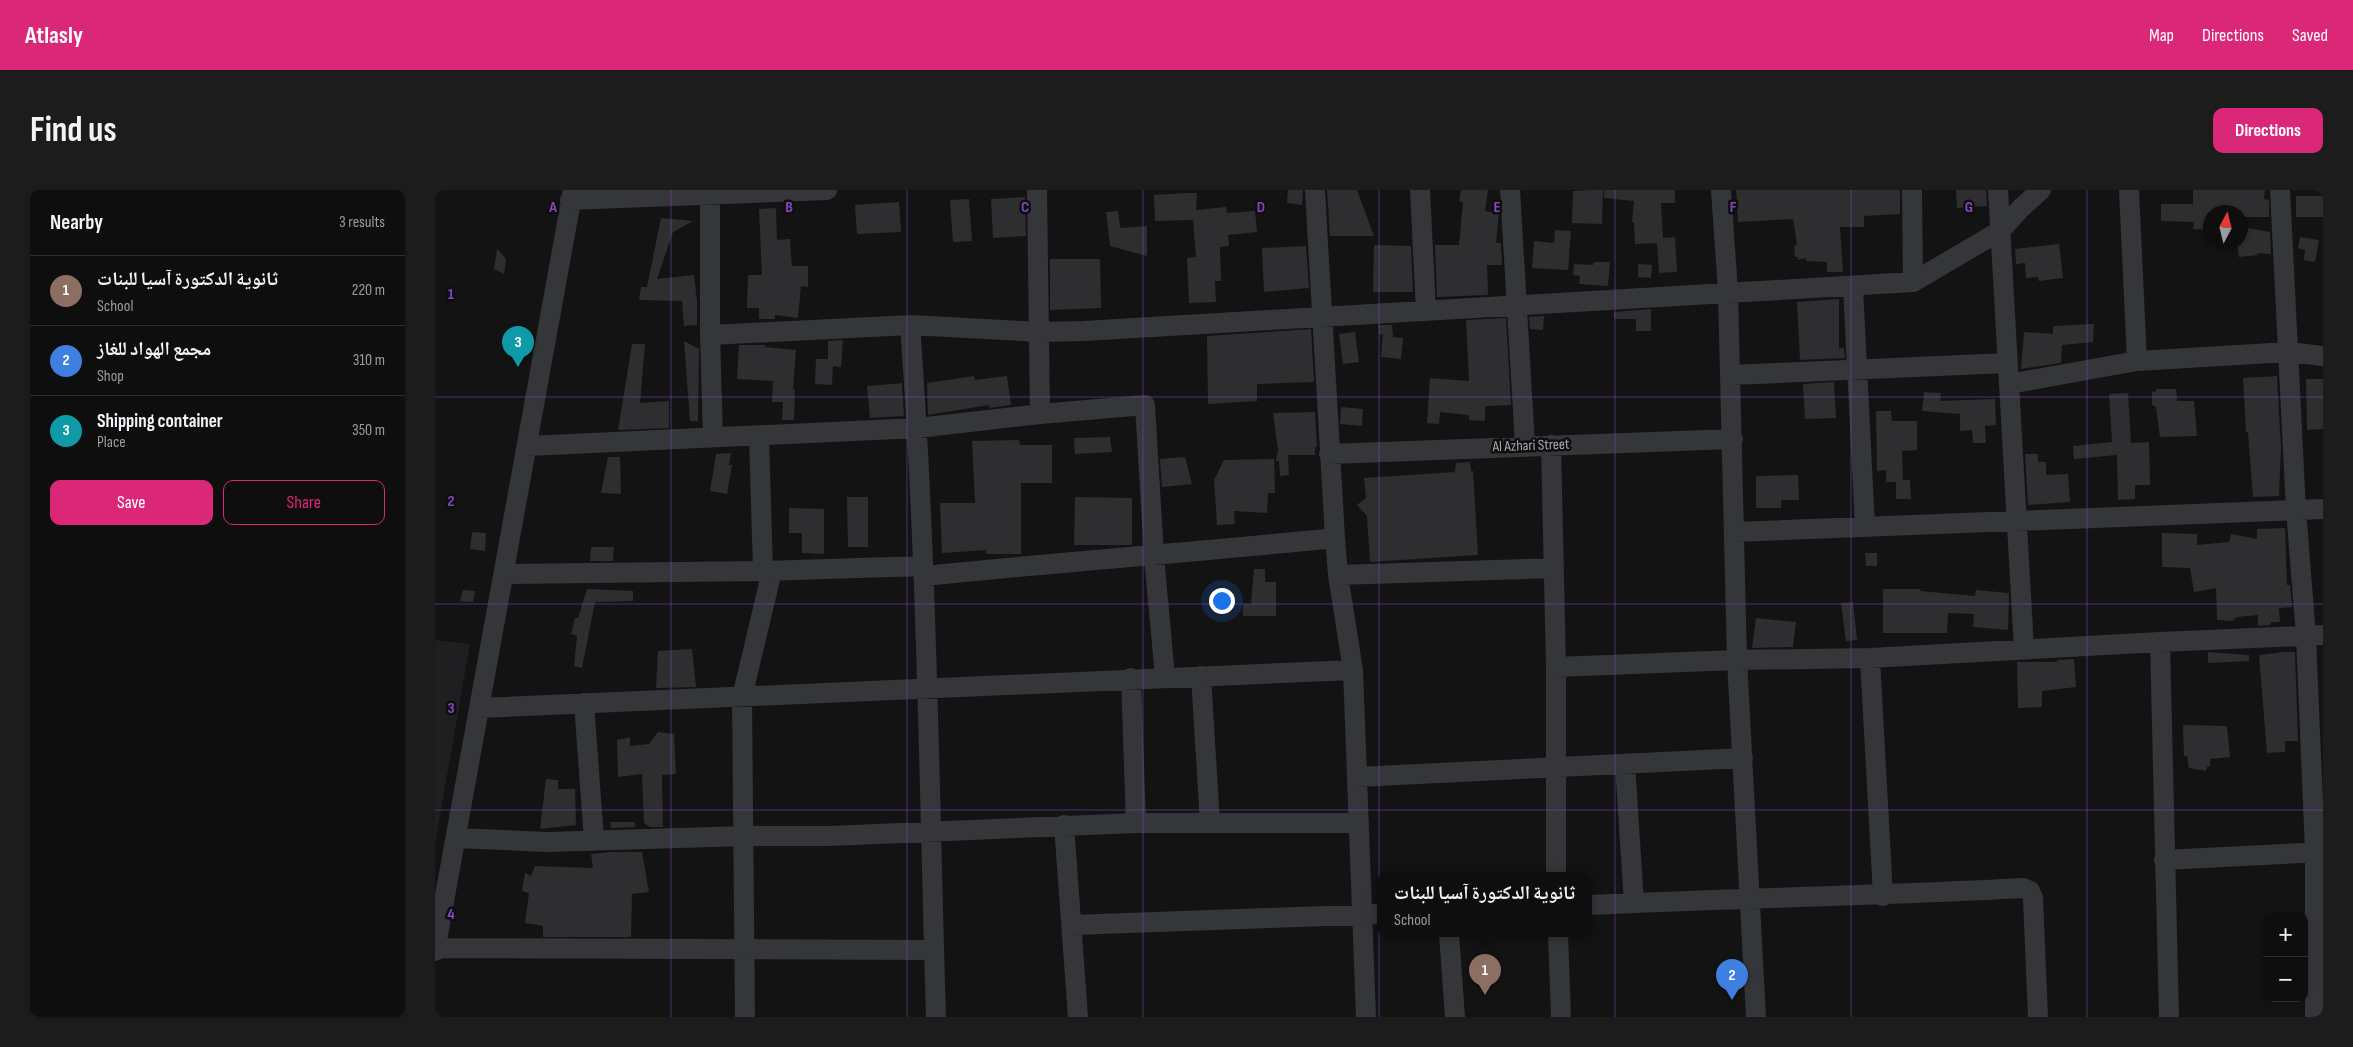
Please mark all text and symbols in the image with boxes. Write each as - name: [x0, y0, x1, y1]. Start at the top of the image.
- text: Atlasly: [25, 21, 83, 50]
- text: Map: [2149, 25, 2174, 46]
- text: Directions: [2202, 25, 2264, 46]
- text: Saved: [2292, 25, 2328, 46]
- button: Directions: [2213, 108, 2323, 153]
- text: Find us: [30, 109, 117, 152]
- text: A: [548, 198, 557, 217]
- text: B: [785, 198, 793, 217]
- text: C: [1021, 198, 1029, 217]
- text: D: [1257, 198, 1265, 217]
- text: E: [1494, 198, 1501, 217]
- text: F: [1730, 198, 1737, 217]
- text: G: [1965, 198, 1973, 217]
- north arrow: [2203, 205, 2248, 250]
- text: Nearby: [50, 210, 103, 235]
- text: 3 results: [339, 213, 385, 232]
- text: ثانوية الدكتورة آسيا للبنات: [97, 268, 278, 291]
- text: 1: [63, 281, 69, 300]
- text: 220 m: [352, 281, 385, 300]
- text: 1: [448, 285, 455, 304]
- text: School: [97, 297, 133, 316]
- pin: 3: [502, 326, 534, 367]
- text: مجمع الهواد للغاز: [97, 338, 211, 361]
- text: 2: [62, 351, 70, 370]
- text: 310 m: [353, 351, 385, 370]
- text: Shop: [97, 367, 124, 386]
- text: Shipping container: [97, 410, 223, 433]
- text: 3: [62, 421, 70, 440]
- text: 350 m: [352, 421, 385, 440]
- text: Place: [97, 433, 126, 452]
- street label: Al Azhari Street: [1491, 435, 1570, 456]
- button: Save: [50, 480, 213, 525]
- button: Share: [223, 480, 385, 525]
- text: 2: [447, 492, 455, 511]
- your location: [1209, 588, 1235, 614]
- text: 3: [447, 699, 455, 718]
- popup: [1377, 872, 1592, 937]
- text: ثانوية الدكتورة آسيا للبنات: [1394, 882, 1575, 905]
- text: 4: [447, 905, 455, 924]
- text: School: [1394, 911, 1430, 930]
- map controls: [2263, 912, 2308, 1002]
- button: +: [2263, 912, 2308, 957]
- pin: 1: [1469, 954, 1501, 995]
- button: −: [2263, 957, 2308, 1002]
- pin: 2: [1716, 959, 1748, 1000]

